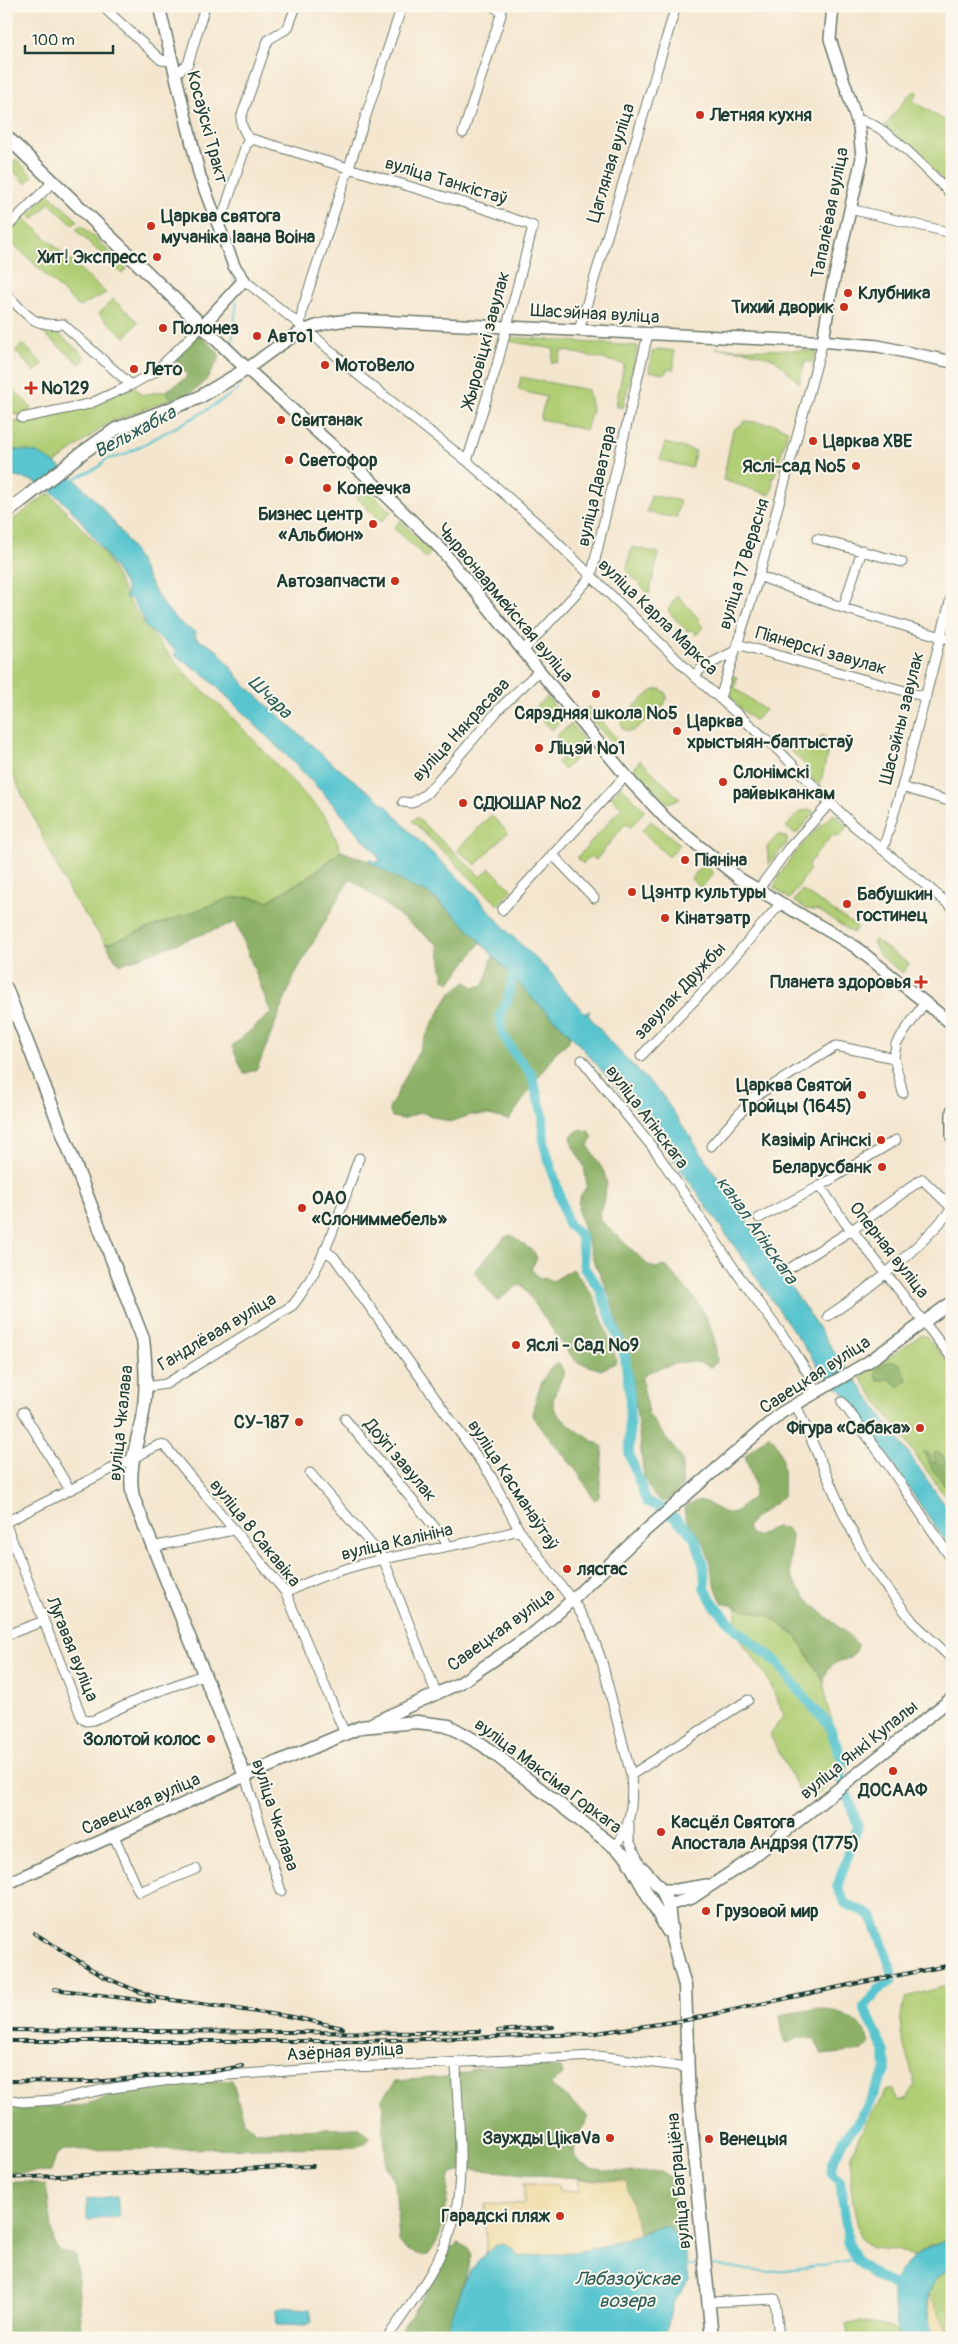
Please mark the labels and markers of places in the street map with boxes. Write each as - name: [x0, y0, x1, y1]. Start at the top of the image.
- place label: Летняя кухня: [709, 104, 812, 127]
- marker: Летняя кухня: [694, 109, 706, 121]
- place label: Царква святога мучаніка Іаана Воіна: [161, 205, 316, 249]
- marker: Царква святога мучаніка Іаана Воіна: [145, 220, 157, 232]
- place label: Хит! Экспресс: [37, 246, 147, 269]
- marker: Хит! Экспресс: [151, 251, 163, 263]
- place label: Клубника: [858, 282, 931, 305]
- marker: Клубника: [842, 287, 854, 299]
- place label: Тихий дворик: [730, 296, 834, 319]
- marker: Тихий дворик: [838, 301, 850, 313]
- place label: Полонез: [173, 317, 239, 340]
- marker: Полонез: [157, 322, 169, 334]
- place label: Авто1: [267, 325, 313, 348]
- marker: Авто1: [251, 330, 263, 342]
- place label: МотоВело: [335, 354, 415, 377]
- place label: Лето: [143, 358, 183, 381]
- marker: МотоВело: [319, 359, 331, 371]
- marker: Лето: [128, 363, 140, 375]
- place label: №129: [41, 377, 89, 400]
- marker: №129: [25, 382, 37, 394]
- place label: Свитанак: [291, 409, 363, 432]
- marker: Свитанак: [275, 414, 287, 426]
- place label: Царква ХВЕ: [823, 430, 913, 453]
- marker: Царква ХВЕ: [807, 435, 819, 447]
- place label: Светофор: [299, 449, 378, 472]
- marker: Светофор: [283, 454, 295, 466]
- place label: Яслі-сад №5: [742, 455, 846, 478]
- marker: Яслі-сад №5: [850, 460, 862, 472]
- place label: Копеечка: [337, 477, 411, 500]
- marker: Копеечка: [321, 482, 333, 494]
- place label: Бизнес центр «Альбион»: [258, 503, 364, 547]
- marker: Бизнес центр «Альбион»: [367, 518, 379, 530]
- place label: Автозапчасти: [276, 570, 385, 593]
- marker: Автозапчасти: [389, 575, 401, 587]
- marker: Сярэдняя школа №5: [590, 688, 602, 700]
- place label: Сярэдняя школа №5: [514, 702, 678, 725]
- place label: Царква хрыстыян-баптыстаў: [686, 710, 853, 754]
- marker: Царква хрыстыян-баптыстаў: [671, 725, 683, 737]
- place label: Ліцэй №1: [548, 737, 625, 760]
- marker: Ліцэй №1: [533, 742, 545, 754]
- place label: Слонімскі райвыканкам: [733, 761, 835, 805]
- marker: Слонімскі райвыканкам: [717, 776, 729, 788]
- place label: СДЮШАР №2: [473, 792, 582, 815]
- marker: СДЮШАР №2: [457, 797, 469, 809]
- place label: Піяніна: [695, 849, 748, 872]
- marker: Піяніна: [679, 854, 691, 866]
- place label: Цэнтр культуры: [642, 881, 766, 904]
- place label: Бабушкин гостинец: [856, 883, 933, 927]
- marker: Цэнтр культуры: [626, 886, 638, 898]
- marker: Бабушкин гостинец: [841, 898, 853, 910]
- place label: Кінатэатр: [675, 907, 751, 930]
- marker: Кінатэатр: [659, 912, 671, 924]
- place label: Планета здоровья: [770, 971, 911, 994]
- marker: Планета здоровья: [915, 976, 927, 988]
- place label: Царква Святой Тройцы (1645): [736, 1074, 852, 1118]
- marker: Царква Святой Тройцы (1645): [856, 1089, 868, 1101]
- place label: Казімір Агінскі: [761, 1129, 871, 1152]
- marker: Казімір Агінскі: [875, 1134, 887, 1146]
- place label: Беларусбанк: [772, 1156, 872, 1179]
- marker: Беларусбанк: [876, 1161, 888, 1173]
- place label: ОАО «Слониммебель»: [312, 1187, 448, 1231]
- marker: ОАО «Слониммебель»: [296, 1202, 308, 1214]
- place label: Яслі - Сад №9: [526, 1334, 639, 1357]
- marker: Яслі - Сад №9: [510, 1339, 522, 1351]
- place label: СУ-187: [234, 1411, 289, 1434]
- marker: СУ-187: [293, 1416, 305, 1428]
- place label: Фігура «Сабака»: [786, 1417, 911, 1440]
- marker: Фігура «Сабака»: [914, 1422, 926, 1434]
- place label: лясгас: [576, 1558, 628, 1581]
- marker: лясгас: [561, 1563, 573, 1575]
- place label: Золотой колос: [83, 1728, 201, 1751]
- marker: Золотой колос: [205, 1733, 217, 1745]
- marker: ДОСААФ: [887, 1765, 899, 1777]
- place label: ДОСААФ: [858, 1779, 928, 1802]
- place label: Касцёл Святога Апостала Андрэя (1775): [671, 1811, 859, 1855]
- marker: Касцёл Святога Апостала Андрэя (1775): [655, 1826, 667, 1838]
- place label: Грузовой мир: [716, 1900, 819, 1923]
- marker: Грузовой мир: [700, 1905, 712, 1917]
- place label: Заужды ЦікаVа: [483, 2127, 601, 2150]
- place label: Венецыя: [719, 2128, 787, 2151]
- marker: Заужды ЦікаVа: [604, 2132, 616, 2144]
- marker: Венецыя: [703, 2133, 715, 2145]
- place label: Гарадскі пляж: [441, 2205, 550, 2228]
- marker: Гарадскі пляж: [554, 2210, 566, 2222]

